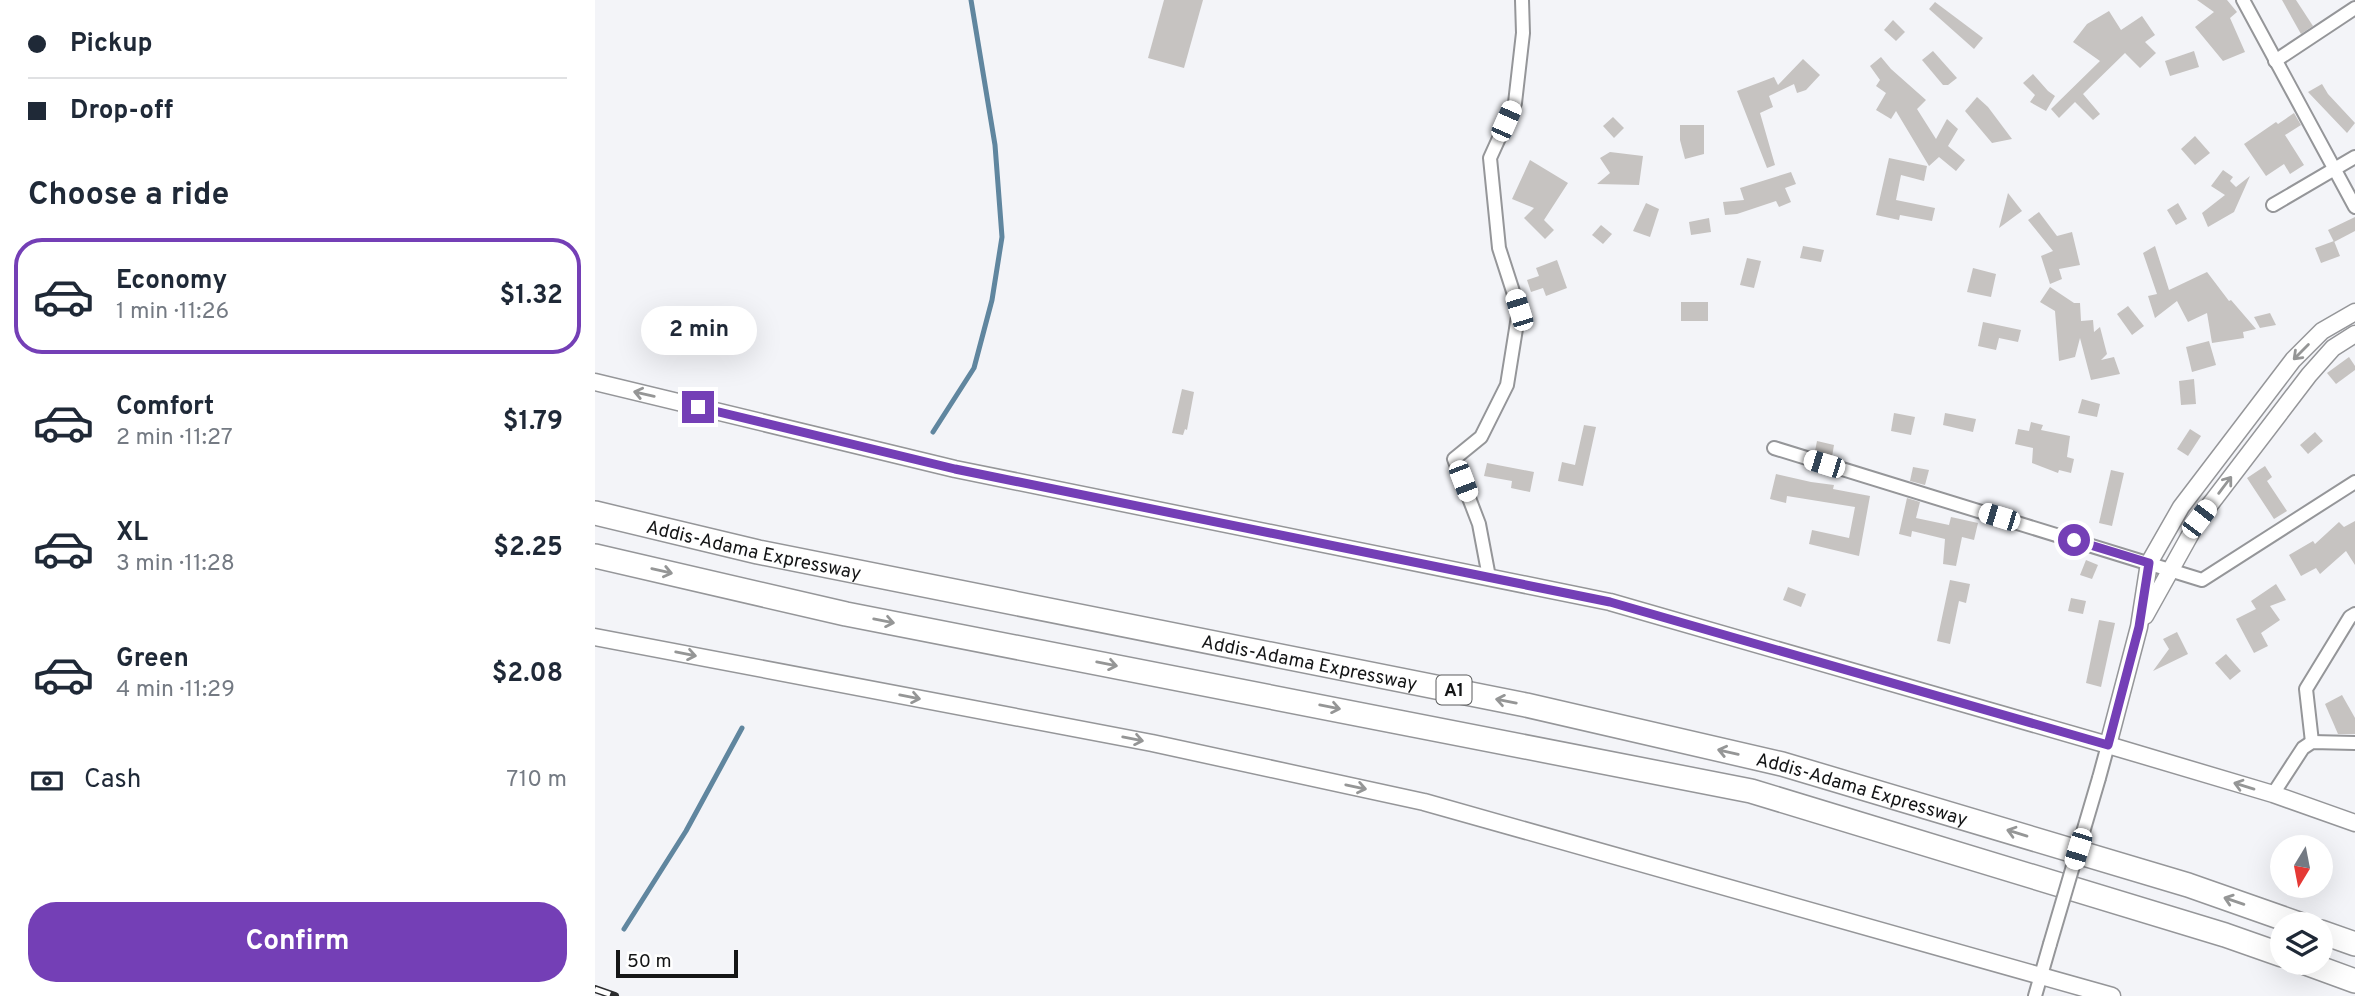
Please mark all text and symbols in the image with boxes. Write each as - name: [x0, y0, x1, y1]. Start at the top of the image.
- text: Pickup: [70, 28, 153, 61]
- text: Drop-off: [70, 95, 173, 128]
- car: [1488, 98, 1525, 144]
- text: Choose a ride: [28, 176, 229, 216]
- icon: car: [32, 265, 95, 328]
- text: Economy: [116, 265, 227, 298]
- text: $1.32: [500, 280, 563, 313]
- car: [1503, 287, 1536, 333]
- text: 1 min · 11:26: [116, 298, 229, 327]
- callout: 2 min: [640, 306, 756, 354]
- text: 2 min: [669, 316, 729, 345]
- one-way arrow: [2293, 344, 2310, 361]
- one-way arrow: [633, 387, 656, 400]
- icon: car: [32, 391, 95, 454]
- text: Comfort: [116, 391, 214, 424]
- route end: [682, 391, 714, 423]
- text: $1.79: [503, 406, 563, 439]
- text: 2 min · 11:27: [116, 424, 233, 453]
- car: [1801, 448, 1848, 480]
- car: [1446, 458, 1481, 504]
- one-way arrow: [2218, 476, 2233, 495]
- car: [2178, 496, 2221, 542]
- car: [1976, 501, 2023, 533]
- street label: Addis-Adama Expressway: [644, 516, 863, 586]
- icon: car: [32, 517, 95, 580]
- text: XL: [116, 517, 148, 550]
- route start: [2058, 524, 2090, 556]
- text: $2.25: [493, 532, 563, 565]
- text: 3 min · 11:28: [116, 550, 235, 579]
- one-way arrow: [650, 566, 672, 579]
- one-way arrow: [872, 615, 895, 628]
- street label: Addis-Adama Expressway: [1199, 631, 1419, 697]
- icon: car: [32, 643, 95, 706]
- text: Green: [116, 643, 189, 676]
- one-way arrow: [674, 648, 697, 661]
- text: $2.08: [492, 658, 563, 691]
- one-way arrow: [1095, 658, 1118, 671]
- text: 4 min · 11:29: [116, 676, 235, 705]
- road number: A1: [1437, 676, 1471, 704]
- one-way arrow: [898, 690, 921, 704]
- one-way arrow: [1495, 693, 1518, 707]
- one-way arrow: [1318, 701, 1341, 715]
- one-way arrow: [1121, 733, 1144, 746]
- one-way arrow: [1717, 744, 1740, 758]
- street label: Addis-Adama Expressway: [1753, 748, 1970, 833]
- icon: cash: [28, 762, 66, 800]
- text: Cash: [84, 764, 141, 797]
- text: 710 m: [506, 766, 567, 795]
- one-way arrow: [2233, 778, 2255, 791]
- one-way arrow: [1344, 780, 1367, 794]
- one-way arrow: [2006, 826, 2028, 839]
- car: [2062, 826, 2095, 872]
- north arrow: [2270, 835, 2333, 898]
- map controls: [2270, 835, 2333, 975]
- one-way arrow: [2224, 894, 2246, 906]
- button: Confirm: [28, 902, 567, 982]
- button: layers: [2270, 912, 2333, 975]
- scale bar: [616, 947, 739, 979]
- text: 50 m: [627, 950, 672, 974]

